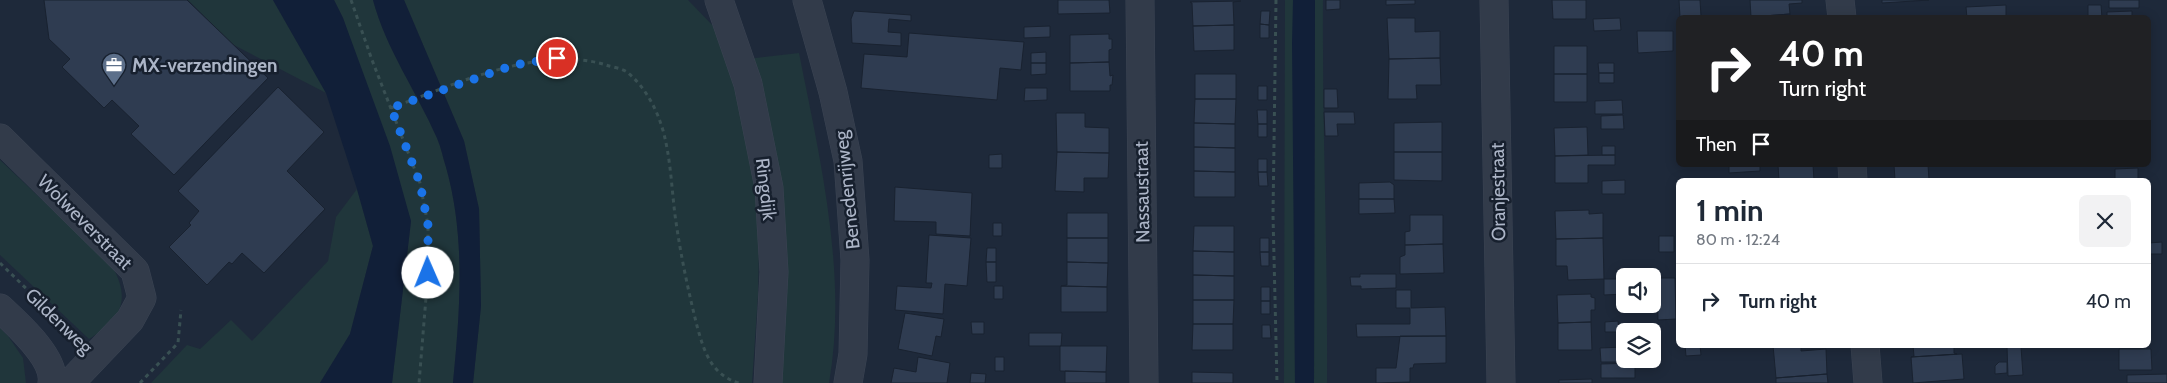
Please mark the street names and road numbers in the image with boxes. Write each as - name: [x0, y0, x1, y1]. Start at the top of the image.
- street label: Benedenrijweg: [829, 129, 865, 251]
- street label: Nassaustraat: [1130, 140, 1154, 243]
- street label: Oranjestraat: [1486, 142, 1510, 241]
- street label: Ringdijk: [751, 157, 781, 222]
- street label: Wolweverstraat: [33, 170, 138, 275]
- street label: Gildenweg: [21, 283, 98, 359]

